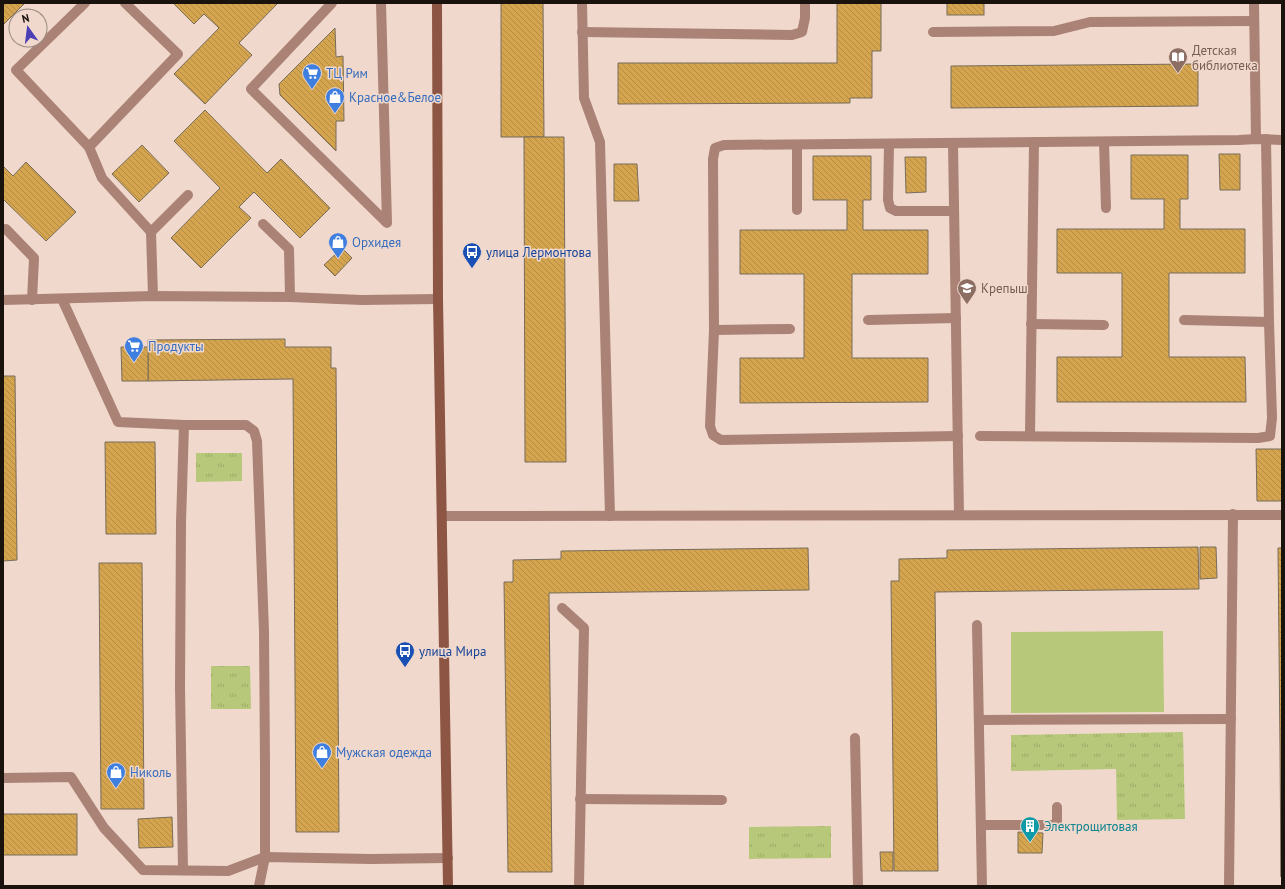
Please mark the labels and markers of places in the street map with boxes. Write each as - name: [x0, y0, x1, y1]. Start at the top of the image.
- place label: Детская библиотека: [1192, 42, 1258, 74]
- library icon: Детская библиотека: [1167, 46, 1189, 74]
- supermarket icon: ТЦ Рим: [301, 62, 323, 90]
- place label: ТЦ Рим: [326, 65, 368, 82]
- shop icon: Красное&Белое: [324, 86, 346, 114]
- place label: Красное&Белое: [349, 89, 441, 106]
- shop icon: Орхидея: [327, 231, 349, 259]
- place label: Орхидея: [352, 234, 401, 251]
- bus stop icon: улица Лермонтова: [461, 241, 483, 269]
- place label: улица Лермонтова: [486, 244, 591, 261]
- school or university icon: Крепыш: [956, 277, 978, 305]
- place label: Крепыш: [981, 280, 1028, 297]
- supermarket icon: Продукты: [123, 335, 145, 363]
- place label: Продукты: [148, 338, 204, 355]
- bus stop icon: улица Мира: [394, 640, 416, 668]
- place label: улица Мира: [419, 643, 486, 660]
- shop icon: Мужская одежда: [311, 741, 333, 769]
- place label: Мужская одежда: [336, 744, 432, 761]
- shop icon: Николь: [105, 761, 127, 789]
- place label: Николь: [130, 764, 171, 781]
- building icon: Электрощитовая: [1019, 815, 1041, 843]
- place label: Электрощитовая: [1044, 818, 1138, 835]

